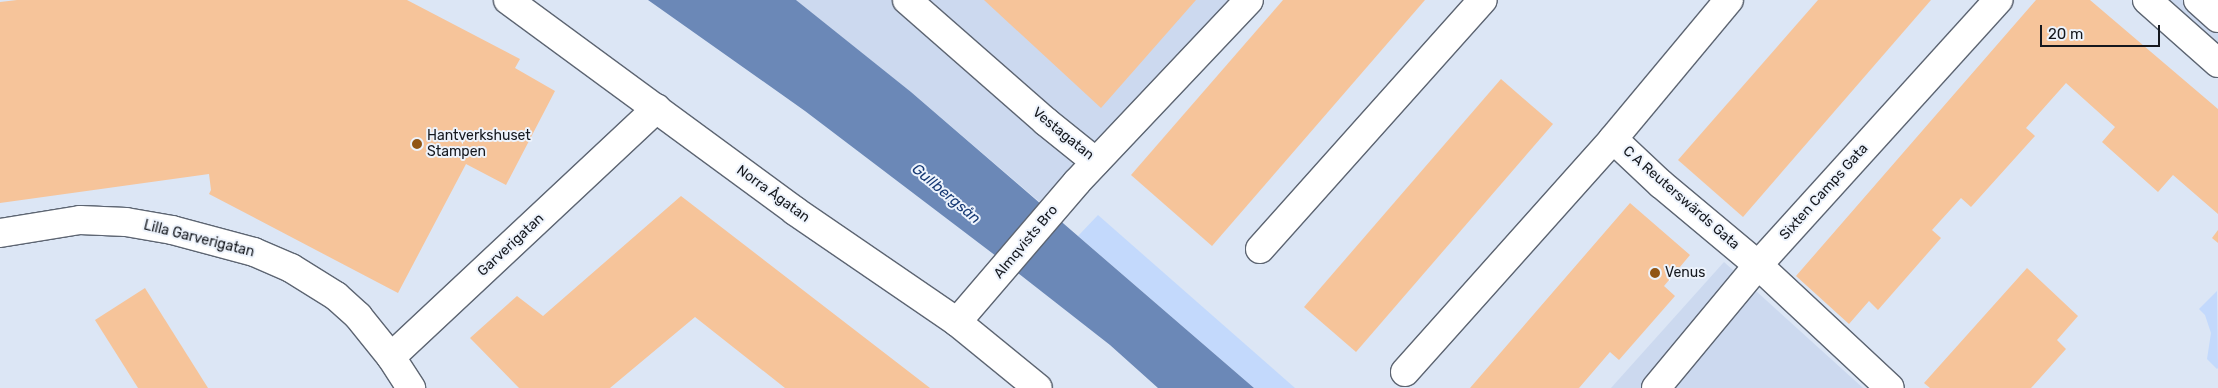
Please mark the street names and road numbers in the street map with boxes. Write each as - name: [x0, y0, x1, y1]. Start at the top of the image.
- street label: Vestagatan: [1029, 104, 1097, 164]
- street label: Sixten Camps Gata: [1776, 140, 1872, 244]
- street label: C A Reuterswärds Gata: [1619, 143, 1743, 253]
- street label: Norra Ågatan: [733, 162, 813, 226]
- street label: Almqvists Bro: [990, 202, 1062, 282]
- street label: Garverigatan: [474, 210, 548, 280]
- street label: Lilla Garverigatan: [142, 217, 256, 261]

